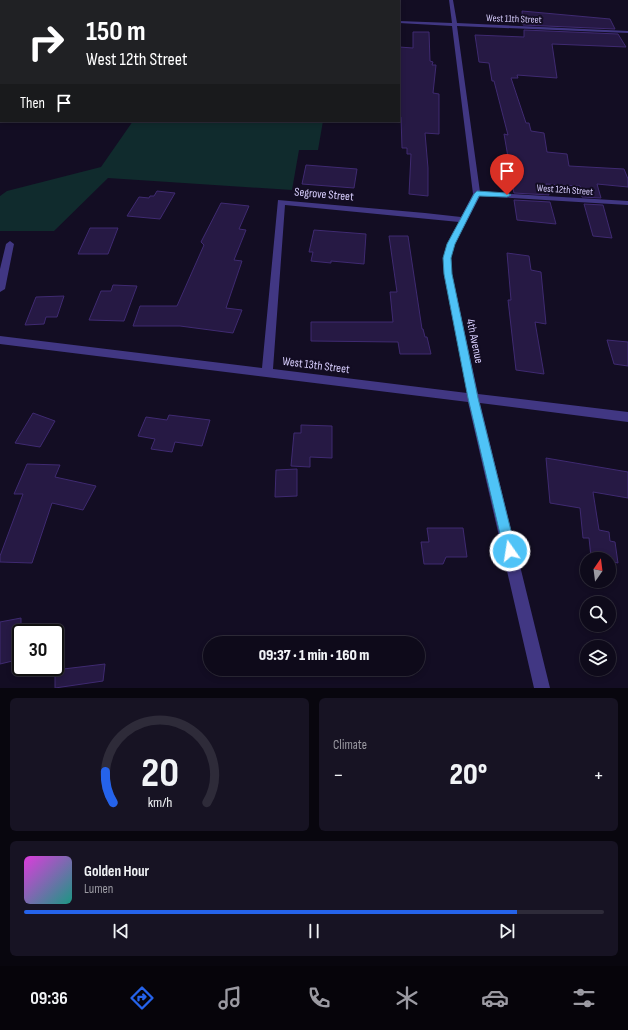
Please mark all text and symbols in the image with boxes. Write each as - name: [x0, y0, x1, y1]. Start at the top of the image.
- street label: West 11th Street: [486, 12, 542, 26]
- text: 150 m: [86, 15, 146, 48]
- icon: right: [20, 16, 72, 68]
- text: West 12th Street: [86, 49, 187, 70]
- icon: arrive: [53, 92, 75, 114]
- text: Then: [20, 94, 45, 113]
- pin: [490, 154, 524, 195]
- icon: arrive: [496, 160, 518, 182]
- street label: West 12th Street: [536, 182, 593, 198]
- street label: Segrove Street: [294, 184, 355, 205]
- street label: 4th Avenue: [462, 318, 487, 365]
- street label: West 13th Street: [281, 354, 351, 377]
- position arrow: [489, 530, 531, 572]
- north arrow: [580, 552, 616, 588]
- map controls: [580, 552, 616, 676]
- button: search: [580, 596, 616, 632]
- speed limit sign: 30: [12, 624, 64, 676]
- button: layers: [580, 640, 616, 676]
- text: 09:37 · 1 min · 160 m: [259, 646, 369, 665]
- text: Climate: [333, 737, 367, 753]
- text: 20: [140, 748, 179, 797]
- text: 20°: [450, 757, 487, 793]
- text: −: [333, 762, 344, 789]
- text: +: [593, 762, 604, 789]
- text: km/h: [147, 793, 172, 810]
- text: Golden Hour: [84, 862, 149, 881]
- text: Lumen: [84, 881, 113, 897]
- icon: previous: [110, 920, 132, 942]
- icon: pause: [303, 920, 325, 942]
- icon: next: [496, 920, 518, 942]
- icon: directions: [128, 984, 156, 1012]
- icon: music: [216, 984, 244, 1012]
- icon: phone: [305, 984, 333, 1012]
- icon: climate: [393, 984, 421, 1012]
- icon: car: [481, 984, 509, 1012]
- icon: filters: [570, 984, 598, 1012]
- text: 09:36: [30, 988, 68, 1009]

